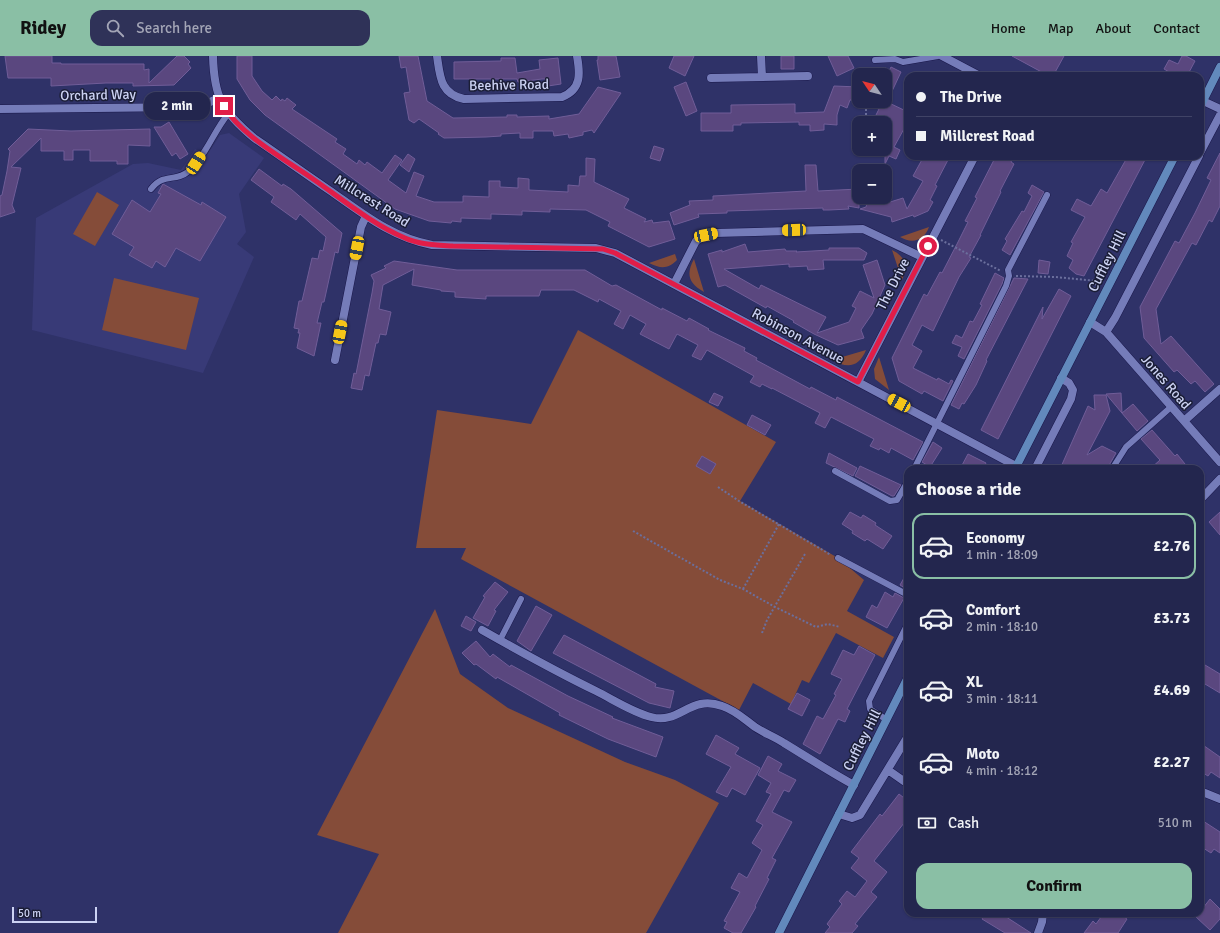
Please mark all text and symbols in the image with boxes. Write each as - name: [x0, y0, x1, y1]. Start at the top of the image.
- search box: [90, 10, 370, 46]
- text: Ridey: [20, 16, 66, 40]
- icon: search: [104, 17, 126, 39]
- text: Search here: [136, 19, 212, 37]
- text: Home: [991, 20, 1026, 37]
- text: Map: [1048, 20, 1073, 37]
- text: About: [1095, 20, 1131, 37]
- text: Contact: [1153, 20, 1200, 37]
- north arrow: [852, 68, 892, 108]
- map controls: [852, 68, 892, 204]
- street label: Beehive Road: [469, 76, 549, 94]
- street label: Orchard Way: [60, 86, 136, 104]
- text: The Drive: [940, 88, 1002, 106]
- callout: 2 min: [144, 92, 210, 120]
- route end: [215, 97, 233, 115]
- text: 2 min: [161, 98, 193, 114]
- button: +: [852, 116, 892, 156]
- text: Millcrest Road: [940, 127, 1034, 145]
- car: [184, 150, 208, 176]
- button: −: [852, 164, 892, 204]
- street label: Millcrest Road: [331, 171, 413, 231]
- car: [782, 224, 806, 236]
- car: [693, 227, 719, 243]
- street label: Cuffley Hill: [1084, 227, 1130, 295]
- car: [349, 235, 365, 261]
- route start: [919, 237, 937, 255]
- street label: The Drive: [873, 255, 913, 313]
- street label: Robinson Avenue: [749, 304, 847, 368]
- car: [332, 319, 348, 345]
- street label: Jones Road: [1137, 351, 1195, 413]
- car: [886, 392, 912, 414]
- text: Choose a ride: [916, 478, 1021, 500]
- icon: car: [918, 528, 954, 564]
- text: Economy: [966, 529, 1025, 547]
- text: £2.76: [1153, 537, 1190, 555]
- text: 1 min · 18:09: [966, 547, 1038, 563]
- icon: car: [918, 600, 954, 636]
- text: Comfort: [966, 601, 1020, 619]
- text: £3.73: [1153, 609, 1190, 627]
- text: 2 min · 18:10: [966, 619, 1038, 635]
- icon: car: [918, 672, 954, 708]
- text: XL: [966, 673, 983, 691]
- text: £4.69: [1153, 681, 1190, 699]
- text: 3 min · 18:11: [966, 691, 1038, 707]
- street label: Cuffley Hill: [839, 706, 885, 774]
- icon: car: [918, 744, 954, 780]
- text: Moto: [966, 745, 1000, 763]
- text: £2.27: [1153, 753, 1190, 771]
- text: 4 min · 18:12: [966, 763, 1038, 779]
- icon: cash: [916, 812, 938, 834]
- text: Cash: [948, 814, 979, 832]
- text: 510 m: [1158, 815, 1192, 831]
- button: Confirm: [916, 863, 1192, 909]
- scale bar: [12, 905, 97, 924]
- text: 50 m: [18, 907, 41, 920]

